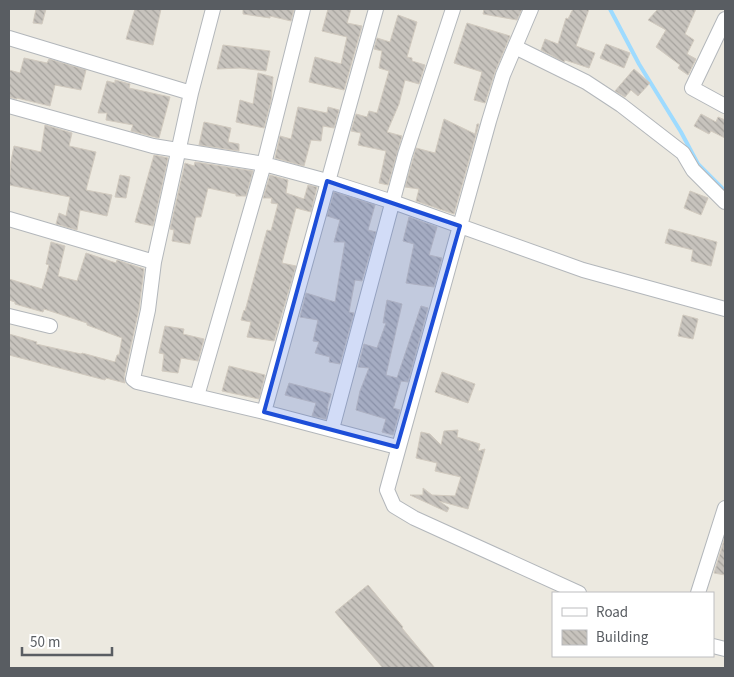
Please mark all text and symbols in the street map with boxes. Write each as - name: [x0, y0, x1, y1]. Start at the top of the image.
- legend: [552, 592, 714, 657]
- text: Road: [596, 602, 628, 623]
- scale bar: [22, 624, 112, 656]
- text: Building: [596, 627, 649, 648]
- text: 50 m: [30, 632, 60, 653]

